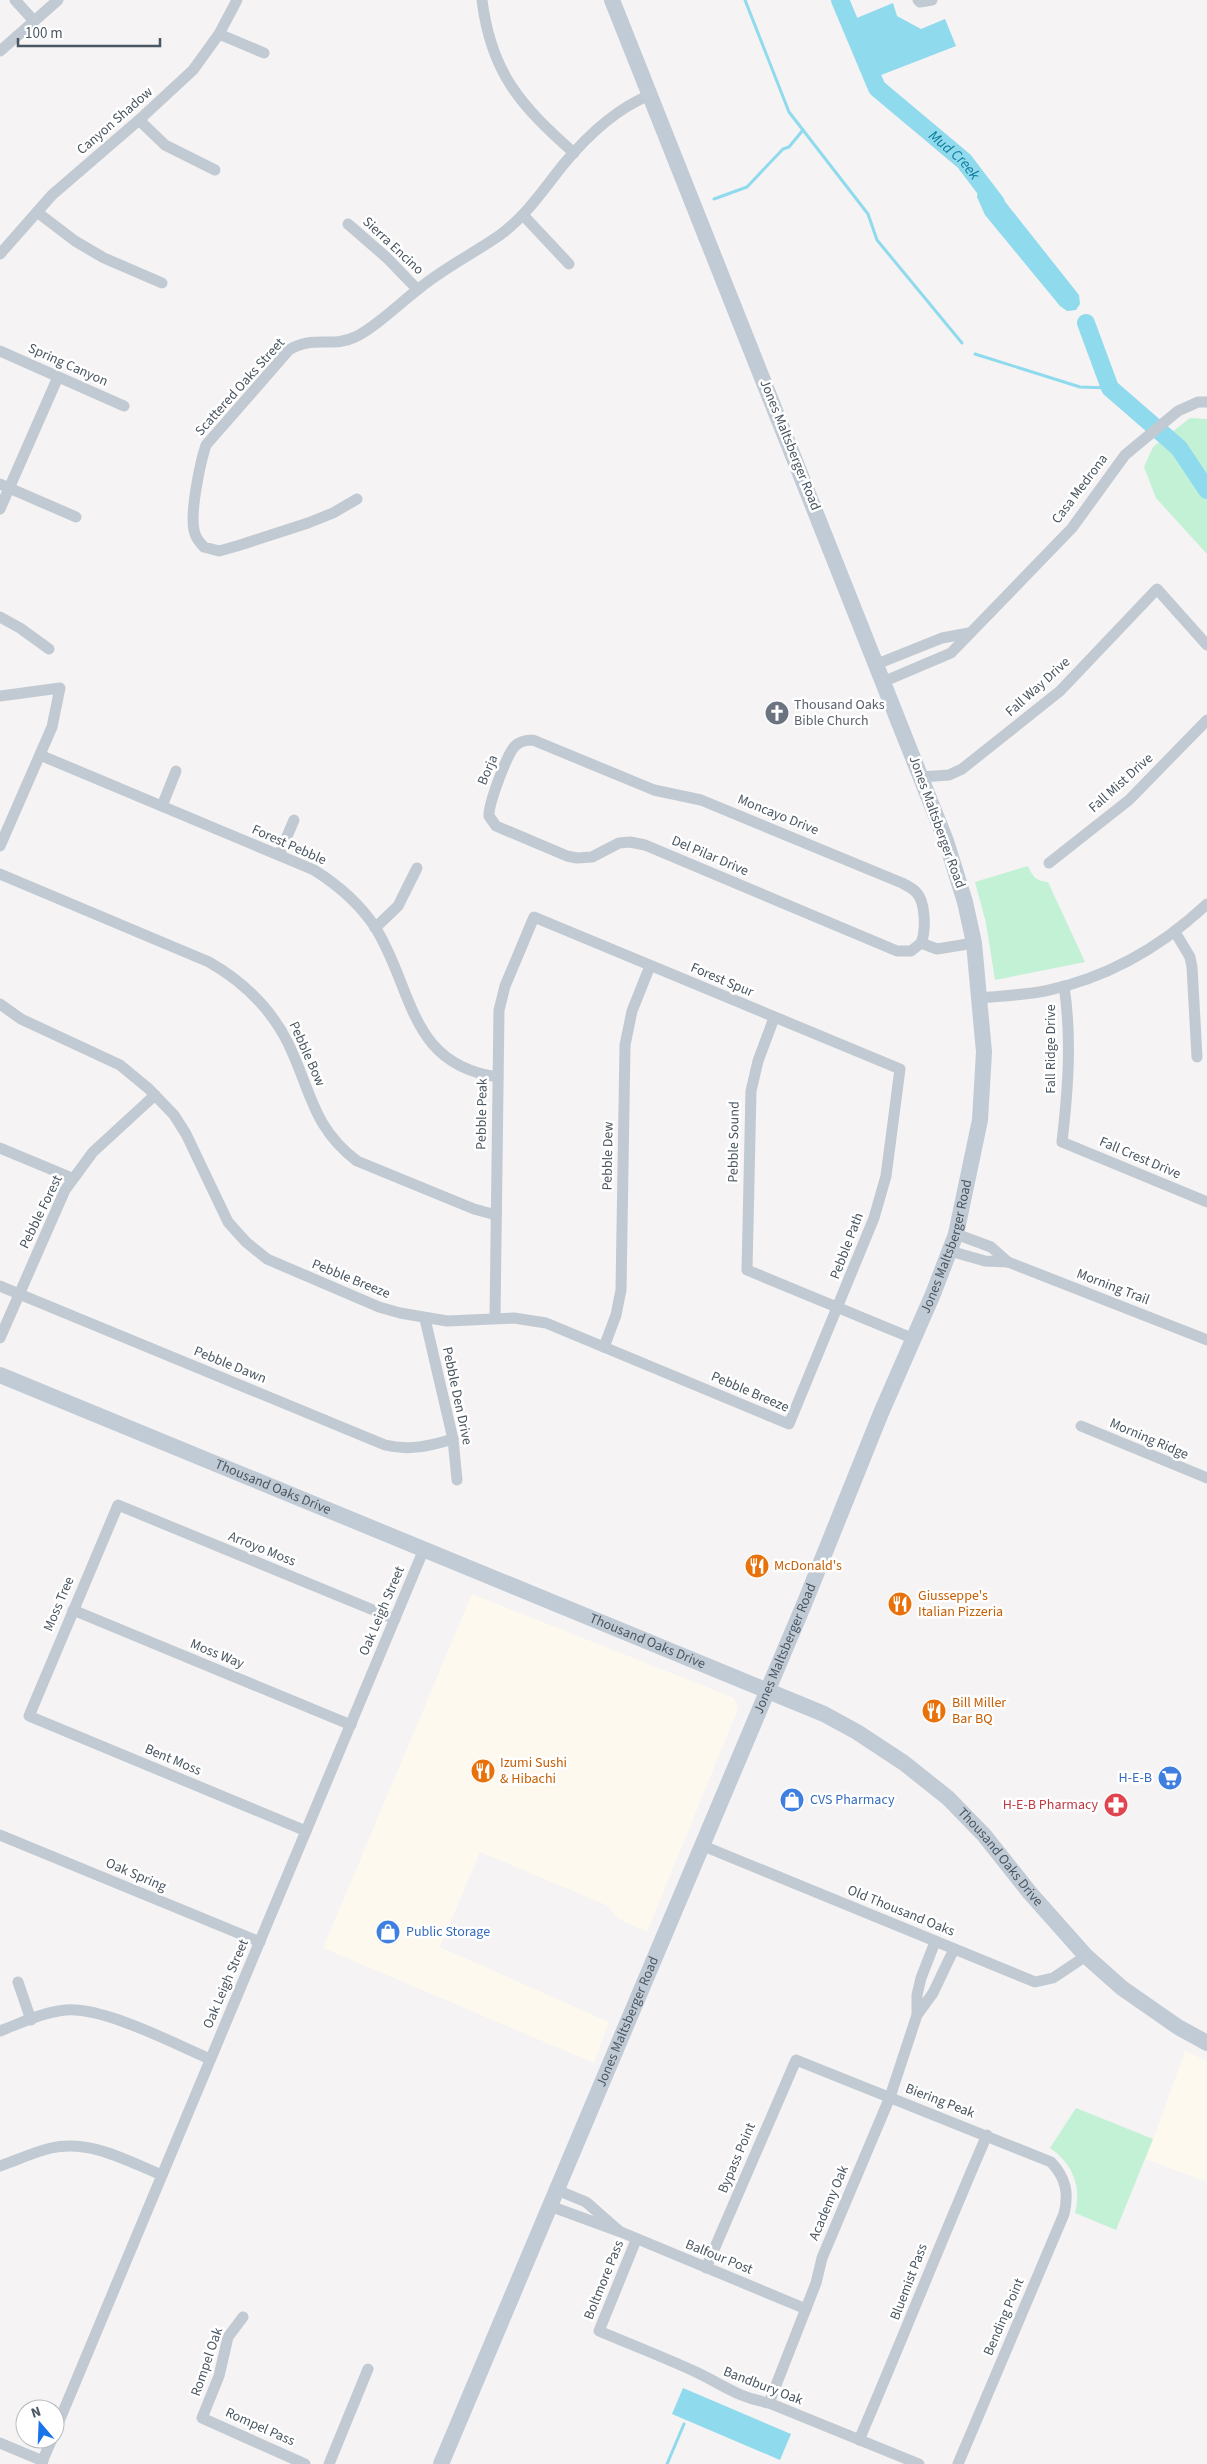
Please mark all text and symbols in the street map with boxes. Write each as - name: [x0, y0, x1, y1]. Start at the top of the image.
- scale bar: [18, 15, 160, 47]
- text: 100 m: [25, 23, 63, 44]
- street label: Canyon Shadow: [73, 82, 157, 160]
- water label: Mud Creek: [924, 125, 986, 185]
- street label: Sierra Encino: [358, 212, 428, 280]
- street label: Scattered Oaks Street: [190, 333, 290, 440]
- street label: Spring Canyon: [25, 338, 111, 392]
- street label: Jones Maltsberger Road: [755, 376, 825, 514]
- street label: Casa Medrona: [1047, 450, 1113, 528]
- street label: Fall Way Drive: [1001, 652, 1075, 722]
- place label: Thousand Oaks Bible Church: [794, 695, 885, 731]
- church icon: Thousand Oaks Bible Church: [764, 700, 790, 726]
- street label: Fall Mist Drive: [1084, 749, 1158, 817]
- street label: Borja: [473, 752, 503, 788]
- street label: Jones Maltsberger Road: [904, 753, 970, 891]
- street label: Moncayo Drive: [734, 790, 822, 840]
- street label: Forest Pebble: [249, 820, 329, 870]
- street label: Del Pilar Drive: [668, 831, 752, 881]
- street label: Forest Spur: [687, 958, 757, 1002]
- street label: Fall Ridge Drive: [1041, 1004, 1061, 1094]
- street label: Pebble Bow: [284, 1018, 330, 1090]
- street label: Pebble Peak: [471, 1078, 493, 1150]
- street label: Pebble Sound: [723, 1101, 745, 1183]
- street label: Pebble Dew: [597, 1121, 619, 1191]
- street label: Fall Crest Drive: [1096, 1132, 1184, 1184]
- street label: Pebble Forest: [15, 1172, 68, 1252]
- street label: Jones Maltsberger Road: [916, 1178, 977, 1317]
- street label: Pebble Path: [825, 1210, 869, 1282]
- street label: Pebble Breeze: [309, 1254, 393, 1304]
- street label: Morning Trail: [1074, 1264, 1153, 1310]
- street label: Pebble Dawn: [191, 1341, 269, 1389]
- street label: Pebble Den Drive: [437, 1345, 477, 1447]
- street label: Pebble Breeze: [708, 1367, 792, 1417]
- street label: Morning Ridge: [1106, 1413, 1192, 1465]
- street label: Thousand Oaks Drive: [212, 1454, 334, 1520]
- street label: Arroyo Moss: [225, 1526, 299, 1572]
- restaurant icon: McDonald's: [744, 1553, 770, 1579]
- place label: McDonald's: [774, 1556, 842, 1576]
- street label: Oak Leigh Street: [354, 1563, 410, 1659]
- street label: Moss Tree: [39, 1573, 80, 1634]
- street label: Jones Maltsberger Road: [749, 1580, 821, 1717]
- place label: Giusseppe's Italian Pizzeria: [918, 1586, 1003, 1622]
- restaurant icon: Giusseppe's Italian Pizzeria: [887, 1591, 913, 1617]
- street label: Thousand Oaks Drive: [586, 1609, 709, 1674]
- street label: Moss Way: [187, 1634, 247, 1674]
- place label: Bill Miller Bar BQ: [952, 1693, 1006, 1729]
- restaurant icon: Bill Miller Bar BQ: [921, 1698, 947, 1724]
- street label: Bent Moss: [142, 1739, 205, 1781]
- place label: Izumi Sushi & Hibachi: [500, 1753, 567, 1789]
- restaurant icon: Izumi Sushi & Hibachi: [470, 1758, 496, 1784]
- supermarket icon: H-E-B: [1157, 1765, 1183, 1791]
- place label: H-E-B: [1119, 1768, 1152, 1788]
- shop icon: CVS Pharmacy: [779, 1787, 805, 1813]
- place label: CVS Pharmacy: [810, 1790, 895, 1810]
- pharmacy icon: H-E-B Pharmacy: [1103, 1792, 1129, 1818]
- place label: H-E-B Pharmacy: [1003, 1795, 1098, 1815]
- street label: Thousand Oaks Drive: [953, 1803, 1048, 1911]
- street label: Oak Spring: [102, 1853, 170, 1897]
- street label: Old Thousand Oaks: [844, 1880, 958, 1942]
- shop icon: Public Storage: [375, 1919, 401, 1945]
- place label: Public Storage: [406, 1922, 490, 1942]
- street label: Oak Leigh Street: [198, 1936, 254, 2032]
- street label: Jones Maltsberger Road: [591, 1953, 664, 2090]
- street label: Biering Peak: [902, 2079, 978, 2123]
- street label: Bypass Point: [713, 2119, 761, 2196]
- street label: Academy Oak: [804, 2162, 854, 2244]
- street label: Balfour Post: [682, 2234, 756, 2280]
- street label: Boltmore Pass: [579, 2237, 629, 2323]
- street label: Bluemist Pass: [885, 2241, 933, 2323]
- street label: Bending Point: [979, 2275, 1029, 2359]
- street label: Rompel Oak: [186, 2325, 228, 2399]
- street label: Bandbury Oak: [720, 2362, 806, 2410]
- north arrow: [15, 2399, 65, 2449]
- text: N: [28, 2402, 44, 2424]
- street label: Rompel Pass: [222, 2403, 298, 2451]

